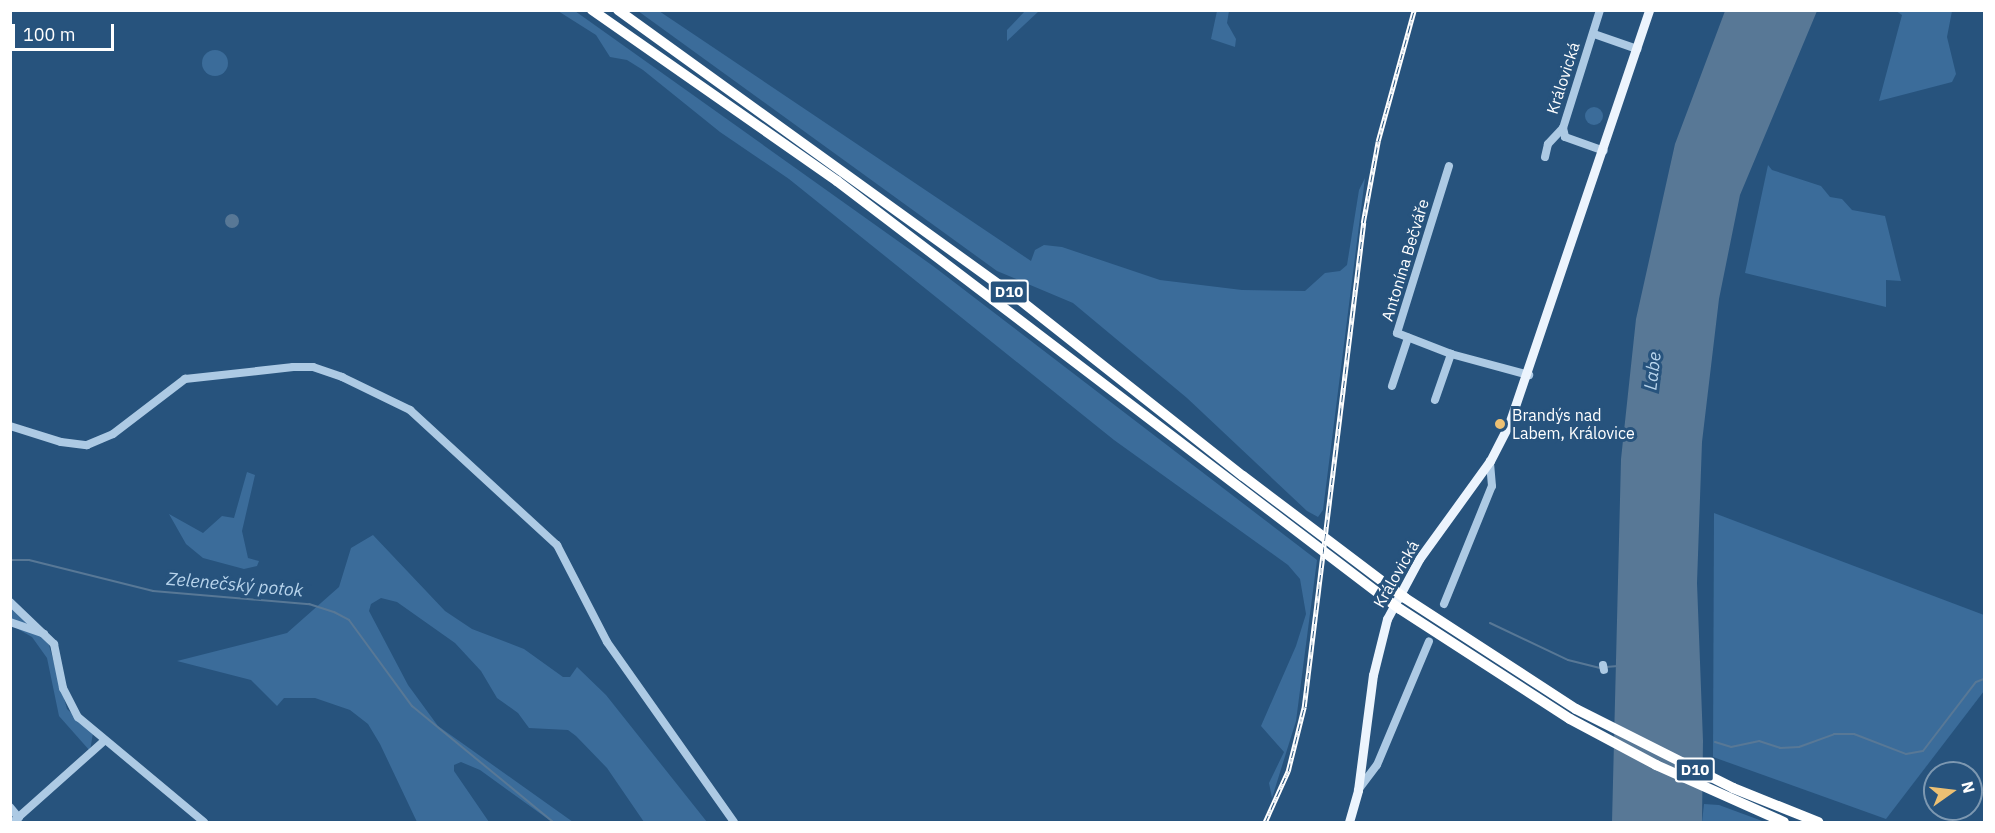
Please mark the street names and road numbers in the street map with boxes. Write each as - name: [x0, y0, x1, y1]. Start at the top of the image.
- street label: Královická: [1542, 40, 1584, 116]
- street label: Antonína Bečváře: [1377, 197, 1433, 323]
- road number: D10: [988, 280, 1030, 304]
- street label: Královická: [1369, 537, 1423, 611]
- road number: D10: [1674, 758, 1716, 782]

